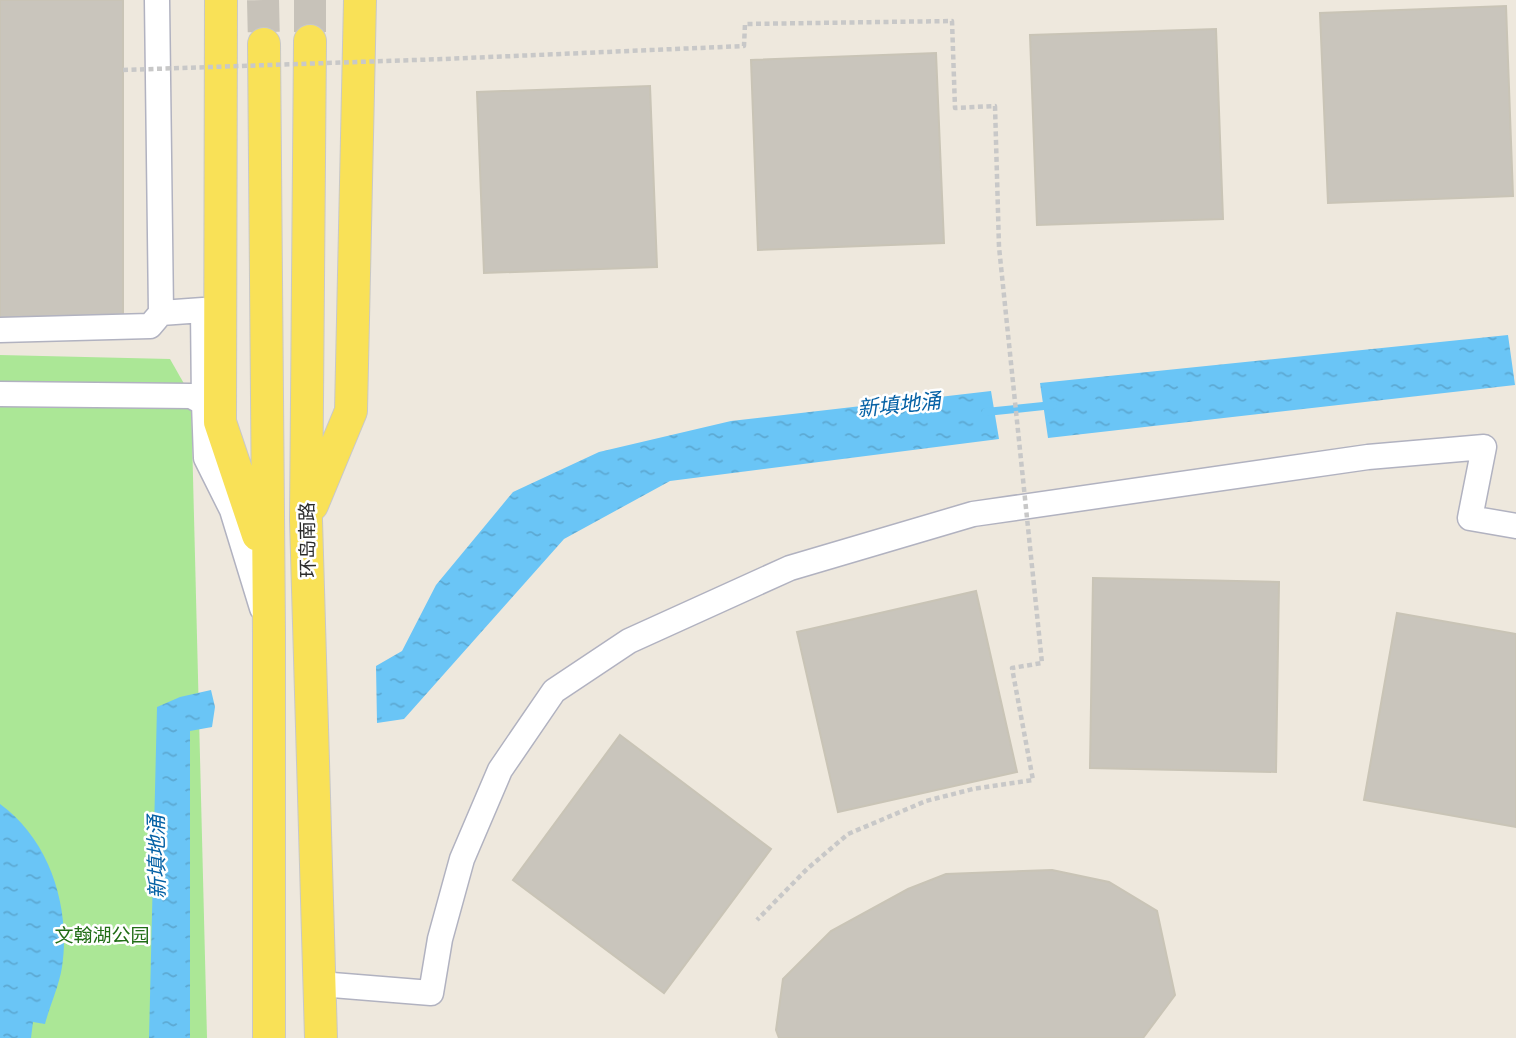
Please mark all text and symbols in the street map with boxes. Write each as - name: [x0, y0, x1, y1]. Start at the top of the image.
- water label: 新填地涌: [856, 385, 944, 422]
- street label: 环岛南路: [293, 502, 321, 578]
- water label: 新填地涌: [141, 813, 171, 899]
- park label: 文翰湖公园: [54, 922, 150, 948]

